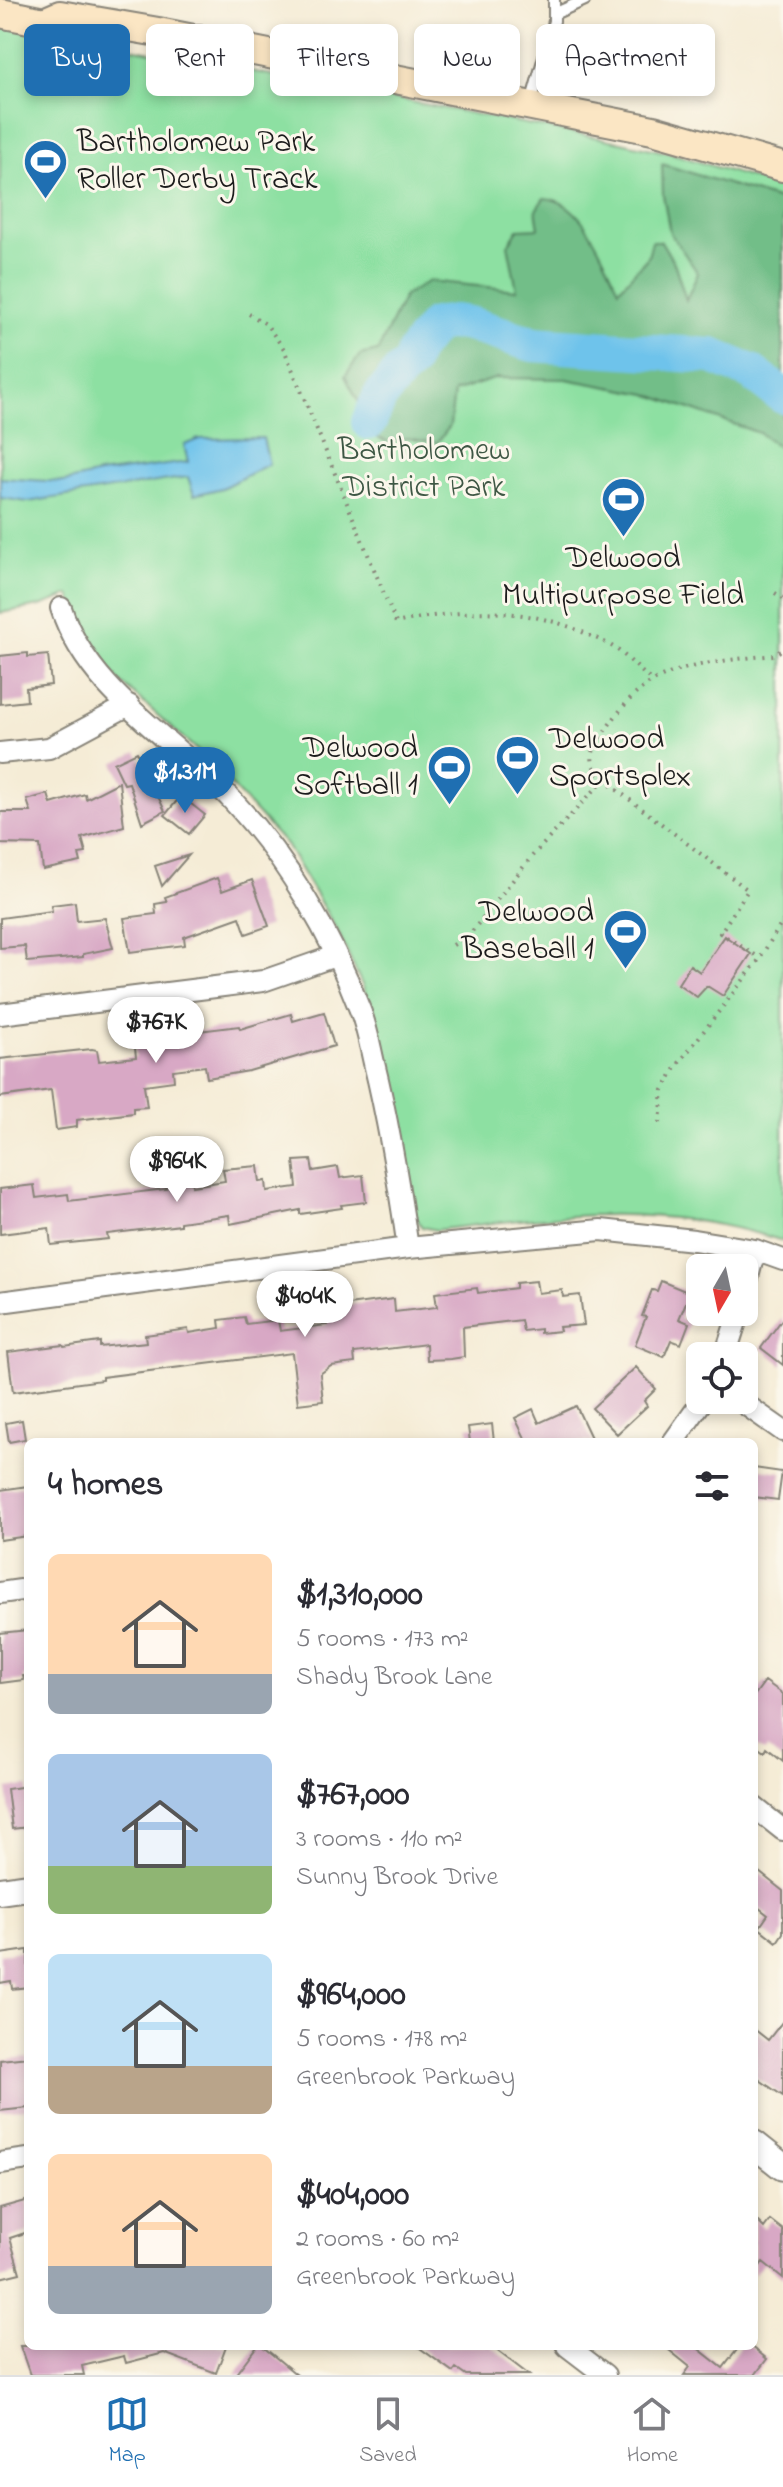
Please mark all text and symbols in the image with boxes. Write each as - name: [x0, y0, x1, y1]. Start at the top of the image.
- chip: Buy: [24, 24, 130, 96]
- chip: Rent: [146, 24, 254, 96]
- chip: Filters: [270, 24, 398, 96]
- chip: New: [414, 24, 520, 96]
- chip: Apartment: [536, 24, 715, 96]
- place label: Bartholomew Park Roller Derby Track: [76, 120, 319, 204]
- sports icon: Bartholomew Park Roller Derby Track: [22, 137, 70, 200]
- park label: Bartholomew District Park: [337, 428, 510, 512]
- sports icon: Delwood Multipurpose Field: [599, 476, 647, 539]
- place label: Delwood Multipurpose Field: [502, 536, 744, 620]
- place label: Delwood Sportsplex: [548, 717, 691, 801]
- place label: Delwood Softball 1: [293, 726, 418, 810]
- sports icon: Delwood Sportsplex: [494, 734, 542, 797]
- sports icon: Delwood Softball 1: [425, 743, 473, 806]
- pin: $1.31M: [120, 747, 250, 815]
- text: $1.31M: [153, 754, 217, 792]
- place label: Delwood Baseball 1: [460, 890, 594, 974]
- sports icon: Delwood Baseball 1: [601, 907, 649, 970]
- pin: $767K: [100, 997, 212, 1065]
- text: $767K: [125, 1004, 187, 1042]
- pin: $964K: [121, 1136, 233, 1204]
- text: $964K: [148, 1143, 206, 1181]
- north arrow: [686, 1254, 758, 1326]
- map controls: [686, 1254, 758, 1414]
- pin: $404K: [249, 1271, 361, 1339]
- text: $404K: [275, 1278, 336, 1316]
- button: locate: [686, 1342, 758, 1414]
- text: 4 homes: [48, 1461, 163, 1511]
- icon: filters: [690, 1464, 734, 1508]
- text: $1,310,000: [296, 1571, 423, 1621]
- icon: home: [112, 1586, 208, 1682]
- text: 5 rooms · 173 m²: [296, 1621, 469, 1659]
- text: Shady Brook Lane: [296, 1659, 492, 1697]
- text: $767,000: [296, 1771, 409, 1821]
- icon: home: [112, 1786, 208, 1882]
- text: 3 rooms · 110 m²: [296, 1821, 462, 1859]
- text: Sunny Brook Drive: [296, 1859, 498, 1897]
- text: $964,000: [296, 1971, 406, 2021]
- icon: home: [112, 1986, 208, 2082]
- text: 5 rooms · 178 m²: [296, 2021, 468, 2059]
- text: Greenbrook Parkway: [296, 2059, 515, 2097]
- text: $404,000: [296, 2171, 409, 2221]
- icon: home: [112, 2186, 208, 2282]
- text: 2 rooms · 60 m²: [296, 2221, 460, 2259]
- text: Greenbrook Parkway: [296, 2259, 515, 2297]
- tab: Map: [105, 2392, 149, 2472]
- tab: Saved: [359, 2392, 417, 2472]
- tab: Home: [627, 2392, 678, 2472]

